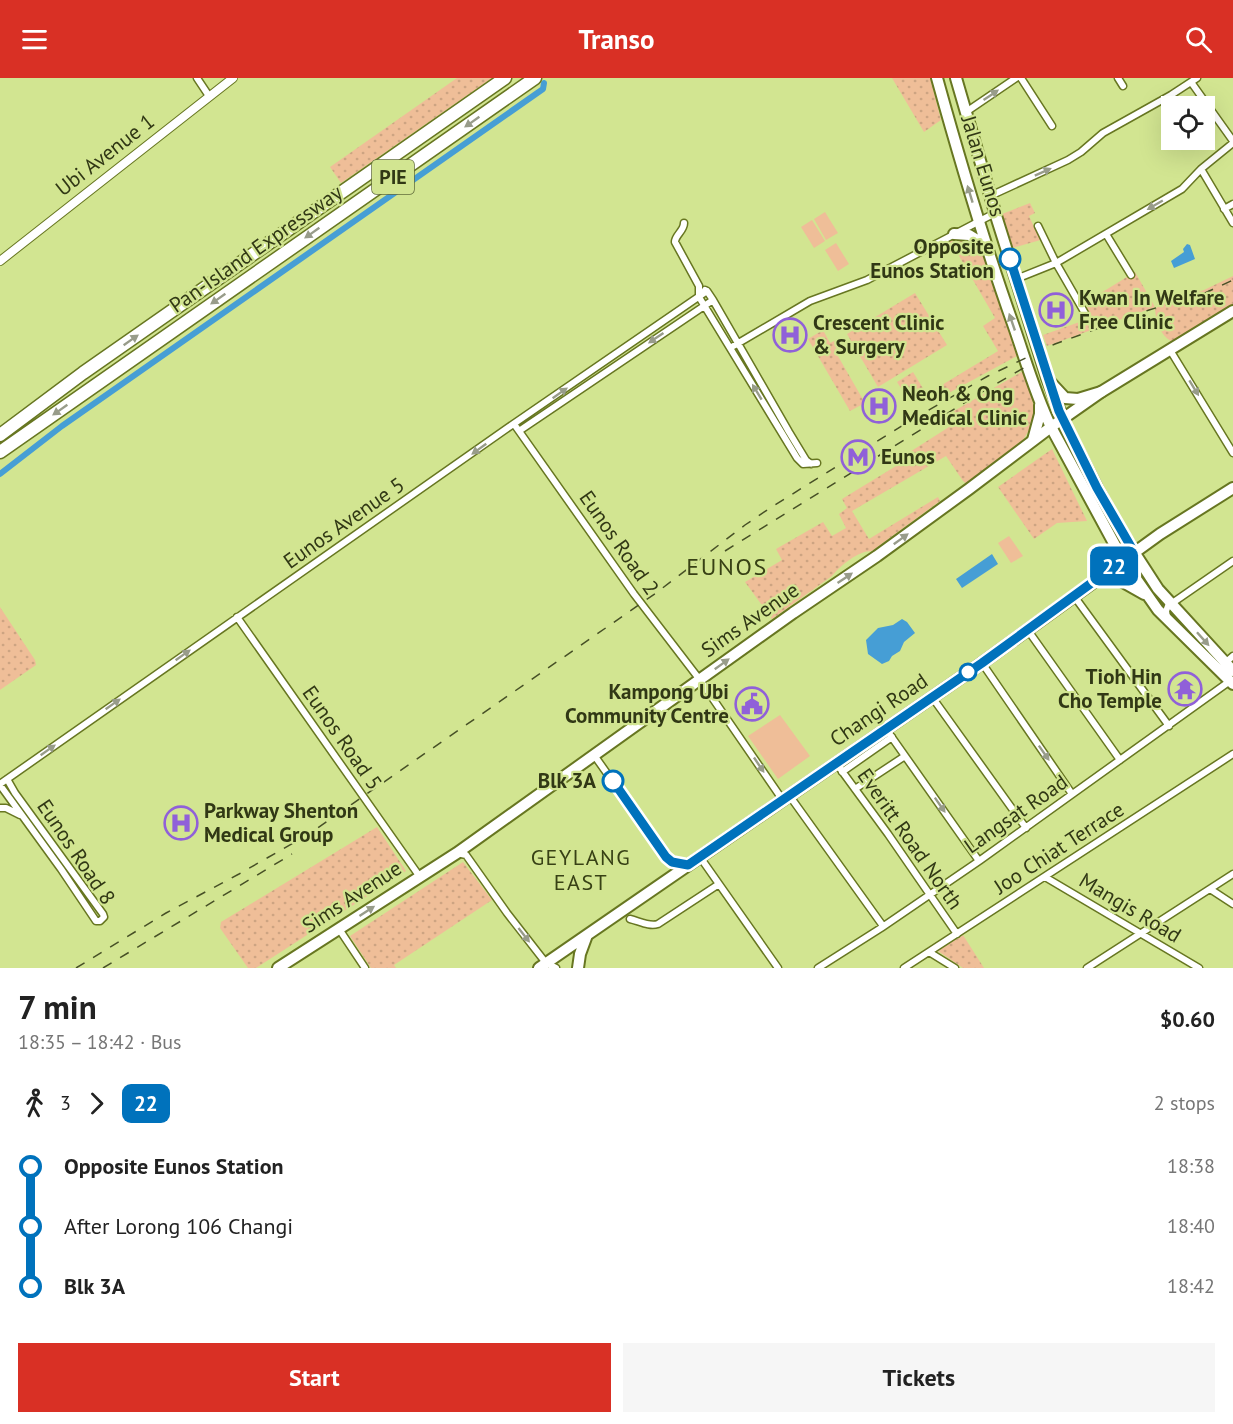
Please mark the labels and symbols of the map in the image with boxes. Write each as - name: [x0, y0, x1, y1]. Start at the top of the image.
- one-way arrow: [982, 89, 998, 101]
- street label: Ubi Avenue 1: [50, 108, 160, 202]
- street label: Jalan Eunos: [955, 111, 1012, 220]
- one-way arrow: [465, 116, 481, 128]
- road number: PIE: [372, 160, 414, 194]
- one-way arrow: [1035, 167, 1052, 176]
- street label: Pan-Island Expressway: [164, 179, 348, 318]
- one-way arrow: [965, 185, 975, 203]
- one-way arrow: [1146, 200, 1163, 210]
- one-way arrow: [305, 227, 321, 239]
- place label: Opposite Eunos Station: [870, 233, 994, 284]
- marker: Opposite Eunos Station: [999, 248, 1021, 270]
- place label: Kwan In Welfare Free Clinic: [1079, 284, 1224, 335]
- hospital icon: Kwan In Welfare Free Clinic: [1038, 292, 1074, 328]
- one-way arrow: [211, 293, 227, 305]
- place label: Crescent Clinic & Surgery: [813, 309, 944, 360]
- one-way arrow: [1007, 313, 1017, 331]
- hospital icon: Crescent Clinic & Surgery: [772, 317, 808, 353]
- one-way arrow: [648, 332, 664, 344]
- one-way arrow: [123, 334, 139, 346]
- place label: Neoh & Ong Medical Clinic: [902, 380, 1027, 431]
- one-way arrow: [1188, 380, 1199, 396]
- one-way arrow: [751, 384, 762, 400]
- one-way arrow: [551, 387, 567, 399]
- hospital icon: Neoh & Ong Medical Clinic: [861, 388, 897, 424]
- one-way arrow: [53, 404, 69, 416]
- metro station icon: Eunos: [840, 439, 876, 475]
- one-way arrow: [471, 442, 487, 454]
- place label: Eunos: [881, 443, 935, 470]
- street label: Eunos Avenue 5: [278, 471, 410, 574]
- street label: Eunos Road 2: [574, 485, 665, 600]
- one-way arrow: [892, 533, 908, 545]
- line badge: 22: [1087, 546, 1141, 586]
- district label: EUNOS: [686, 551, 768, 582]
- one-way arrow: [837, 572, 853, 583]
- street label: Sims Avenue: [696, 576, 804, 663]
- one-way arrow: [1196, 631, 1209, 646]
- one-way arrow: [175, 650, 191, 661]
- one-way arrow: [714, 658, 730, 670]
- unlabelled marker: [959, 663, 977, 681]
- place label: Tioh Hin Cho Temple: [1058, 663, 1162, 714]
- street label: Changi Road: [825, 667, 933, 752]
- temple icon: Tioh Hin Cho Temple: [1167, 671, 1203, 707]
- place label: Kampong Ubi Community Centre: [565, 678, 729, 729]
- street label: Eunos Road 5: [297, 680, 388, 795]
- public building icon: Kampong Ubi Community Centre: [734, 686, 770, 722]
- one-way arrow: [104, 698, 120, 710]
- one-way arrow: [39, 744, 55, 756]
- one-way arrow: [1038, 745, 1050, 761]
- one-way arrow: [753, 756, 765, 772]
- street label: Everitt Road North: [852, 763, 969, 915]
- place label: Blk 3A: [538, 767, 596, 794]
- street label: Langsat Road: [959, 768, 1073, 859]
- marker: Blk 3A: [602, 770, 624, 792]
- street label: Eunos Road 8: [31, 794, 122, 910]
- street label: Joo Chiat Terrace: [988, 795, 1129, 900]
- place label: Parkway Shenton Medical Group: [204, 797, 358, 848]
- one-way arrow: [934, 797, 946, 813]
- hospital icon: Parkway Shenton Medical Group: [163, 805, 199, 841]
- district label: GEYLANG EAST: [531, 843, 631, 896]
- street label: Sims Avenue: [297, 854, 407, 939]
- street label: Mangis Road: [1074, 867, 1186, 949]
- one-way arrow: [359, 906, 375, 917]
- one-way arrow: [518, 927, 531, 943]

